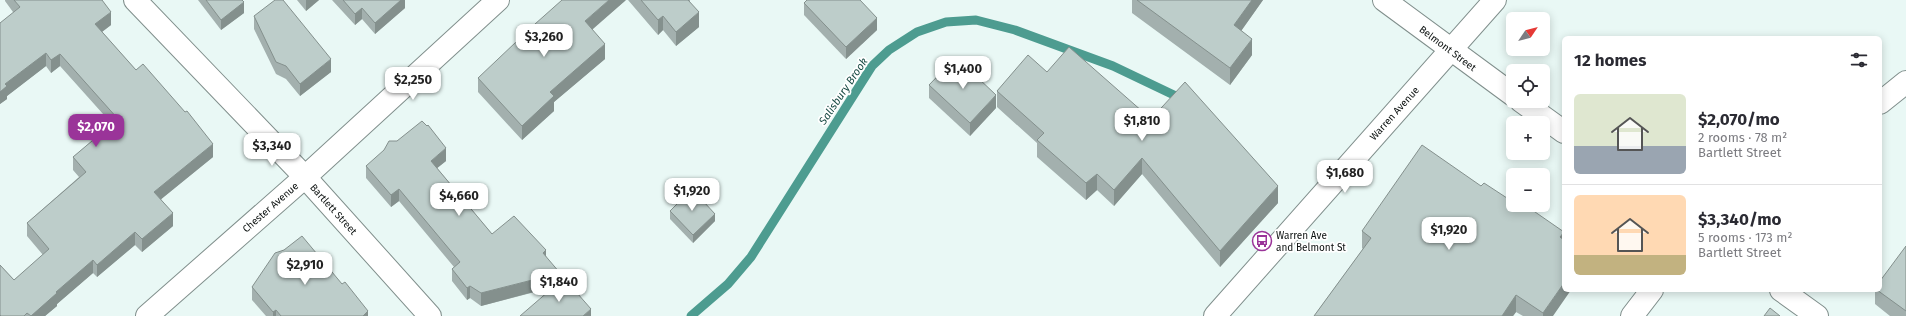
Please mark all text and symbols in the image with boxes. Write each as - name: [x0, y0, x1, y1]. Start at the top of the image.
- north arrow: [1506, 12, 1550, 56]
- map controls: [1506, 12, 1550, 212]
- pin: $3,260: [511, 24, 577, 58]
- street label: Belmont Street: [1417, 24, 1479, 74]
- text: $3,260: [525, 29, 563, 44]
- icon: filters: [1848, 49, 1870, 71]
- text: 12 homes: [1574, 50, 1646, 71]
- water label: Salisbury Brook: [816, 55, 871, 128]
- pin: $1,400: [930, 56, 996, 90]
- text: $1,400: [944, 61, 982, 76]
- button: locate: [1506, 64, 1550, 108]
- pin: $2,250: [380, 67, 446, 101]
- text: $2,250: [394, 72, 432, 87]
- street label: Warren Avenue: [1368, 84, 1422, 143]
- pin: $1,810: [1109, 108, 1175, 142]
- text: $2,070/mo: [1698, 109, 1780, 130]
- icon: home: [1606, 110, 1654, 158]
- text: $1,810: [1124, 113, 1160, 128]
- pin: $2,070: [63, 114, 129, 148]
- button: +: [1506, 116, 1550, 160]
- text: $2,070: [77, 119, 115, 134]
- text: 2 rooms · 78 m²: [1698, 130, 1787, 145]
- pin: $3,340: [239, 133, 305, 167]
- text: $3,340: [253, 138, 291, 153]
- text: Bartlett Street: [1698, 145, 1782, 160]
- pin: $1,680: [1312, 160, 1378, 194]
- text: $1,680: [1326, 165, 1364, 180]
- button: −: [1506, 168, 1550, 212]
- pin: $1,920: [659, 178, 725, 212]
- street label: Chester Avenue: [240, 180, 301, 235]
- street label: Bartlett Street: [307, 182, 359, 238]
- pin: $4,660: [426, 183, 492, 217]
- text: $1,920: [674, 183, 710, 198]
- text: $4,660: [439, 188, 479, 203]
- text: $3,340/mo: [1698, 209, 1782, 230]
- icon: home: [1606, 211, 1654, 259]
- pin: $1,920: [1416, 217, 1482, 251]
- text: $1,920: [1431, 222, 1467, 237]
- bus stop icon: Warren Ave and Belmont St: [1251, 230, 1273, 252]
- place label: Warren Ave and Belmont St: [1276, 230, 1346, 254]
- text: 5 rooms · 173 m²: [1698, 230, 1792, 245]
- text: Bartlett Street: [1698, 245, 1782, 260]
- pin: $2,910: [272, 252, 338, 286]
- text: $2,910: [286, 257, 324, 272]
- pin: $1,840: [526, 269, 592, 303]
- text: $1,840: [540, 274, 578, 289]

